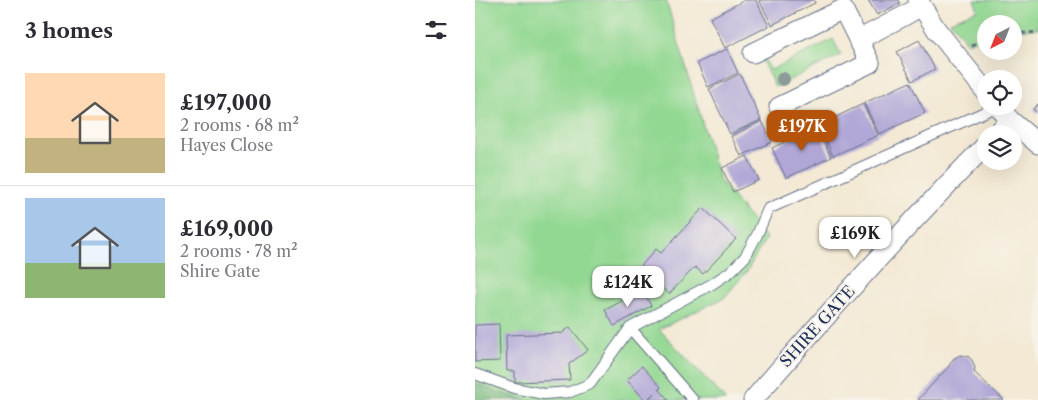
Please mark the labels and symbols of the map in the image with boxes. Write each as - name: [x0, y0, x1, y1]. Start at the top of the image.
- north arrow: [977, 15, 1023, 60]
- pin: £197K: [767, 110, 837, 152]
- pin: £169K: [820, 216, 890, 259]
- pin: £124K: [593, 266, 663, 308]
- street label: SHIRE GATE: [775, 281, 859, 371]

